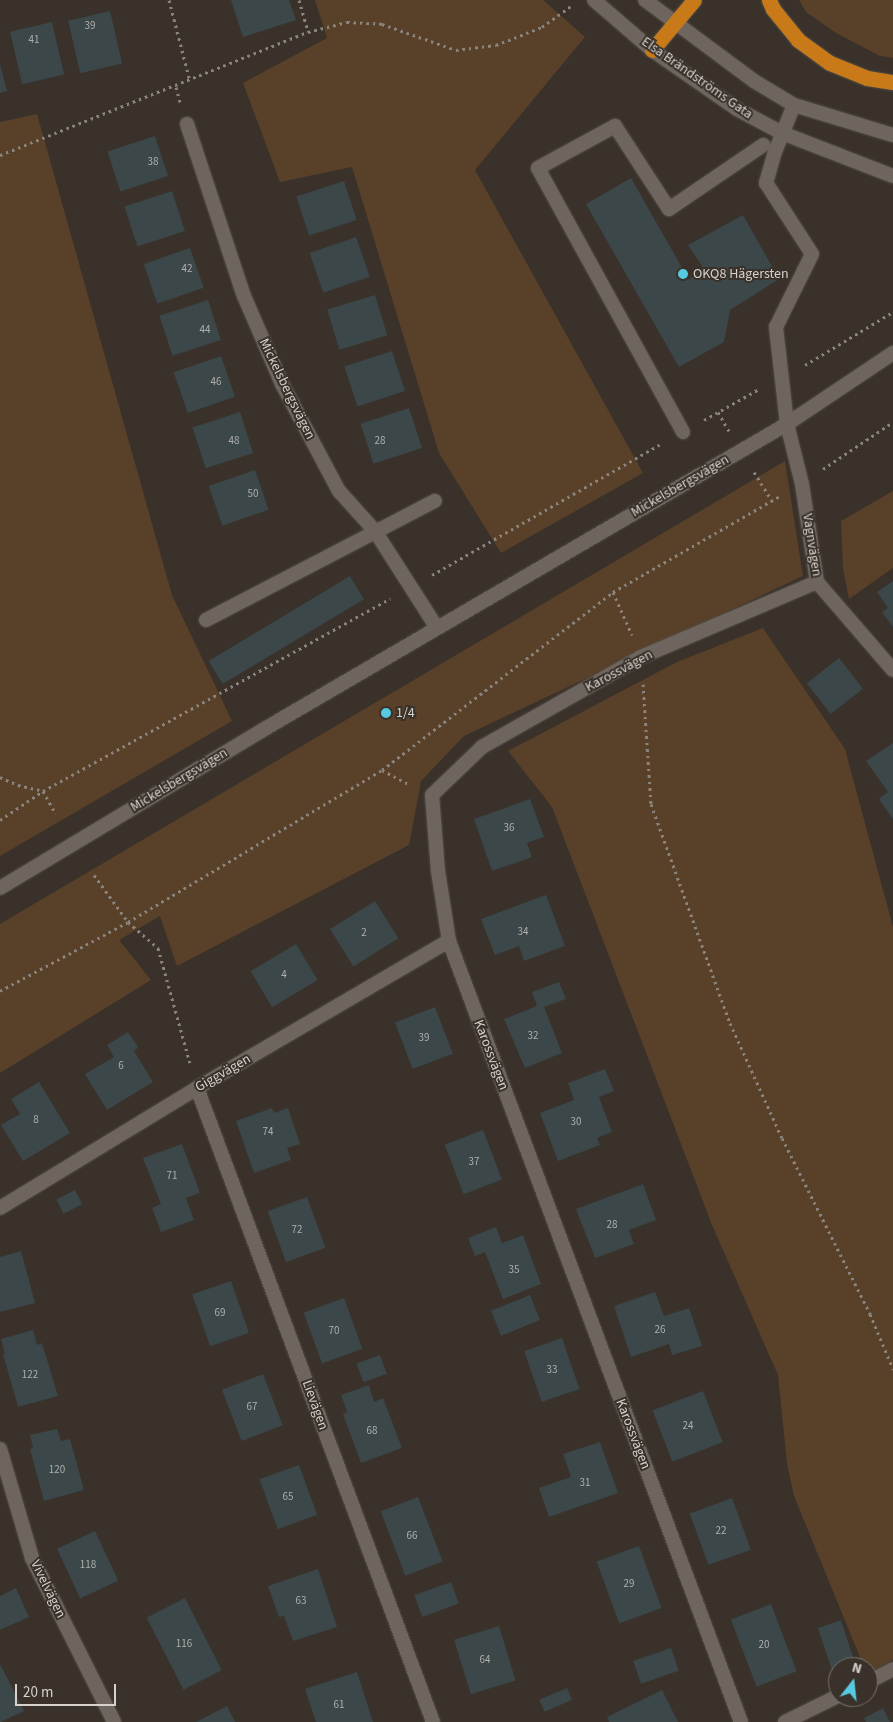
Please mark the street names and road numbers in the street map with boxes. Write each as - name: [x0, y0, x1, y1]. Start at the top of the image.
- street label: Elsa Brändströms Gata: [638, 33, 756, 123]
- street label: Mickelsbergsvägen: [255, 336, 319, 442]
- street label: Mickelsbergsvägen: [628, 451, 732, 521]
- street label: Vagnvägen: [799, 512, 825, 578]
- street label: Karossvägen: [582, 646, 656, 696]
- street label: Mickelsbergsvägen: [127, 744, 231, 816]
- street label: Karossvägen: [470, 1017, 512, 1093]
- street label: Giggvägen: [192, 1050, 254, 1096]
- street label: Lievägen: [298, 1378, 332, 1432]
- street label: Karossvägen: [612, 1396, 654, 1472]
- street label: Vivelvägen: [27, 1557, 69, 1621]

